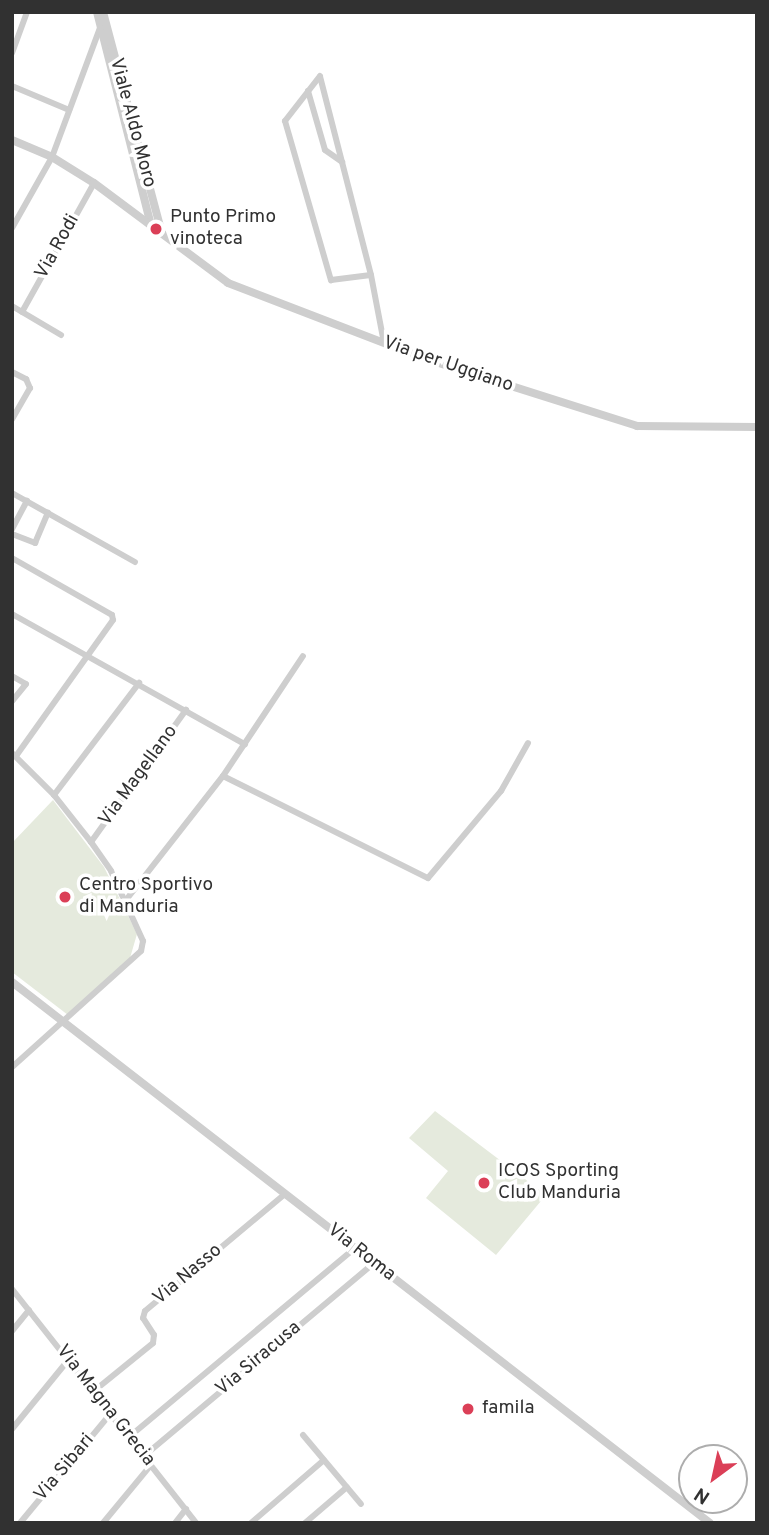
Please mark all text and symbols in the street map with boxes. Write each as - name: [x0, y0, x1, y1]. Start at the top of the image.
- street label: Viale Aldo Moro: [104, 55, 160, 191]
- place label: Punto Primo vinoteca: [170, 207, 276, 251]
- street label: Via Rodi: [31, 211, 85, 283]
- marker: Punto Primo vinoteca: [148, 221, 164, 237]
- street label: Via per Uggiano: [380, 332, 516, 398]
- street label: Via Magellano: [95, 721, 183, 831]
- place label: Centro Sportivo di Manduria: [79, 875, 213, 919]
- marker: Centro Sportivo di Manduria: [57, 889, 73, 905]
- place label: ICOS Sporting Club Manduria: [498, 1161, 621, 1205]
- marker: ICOS Sporting Club Manduria: [476, 1175, 492, 1191]
- street label: Via Roma: [322, 1219, 400, 1287]
- street label: Via Nasso: [149, 1240, 227, 1310]
- street label: Via Siracusa: [212, 1317, 306, 1401]
- street label: Via Magna Grecia: [51, 1341, 159, 1471]
- place label: famila: [482, 1398, 534, 1420]
- marker: famila: [460, 1401, 476, 1417]
- street label: Via Sibari: [30, 1430, 100, 1506]
- north arrow: [678, 1444, 748, 1514]
- text: N: [690, 1481, 715, 1509]

